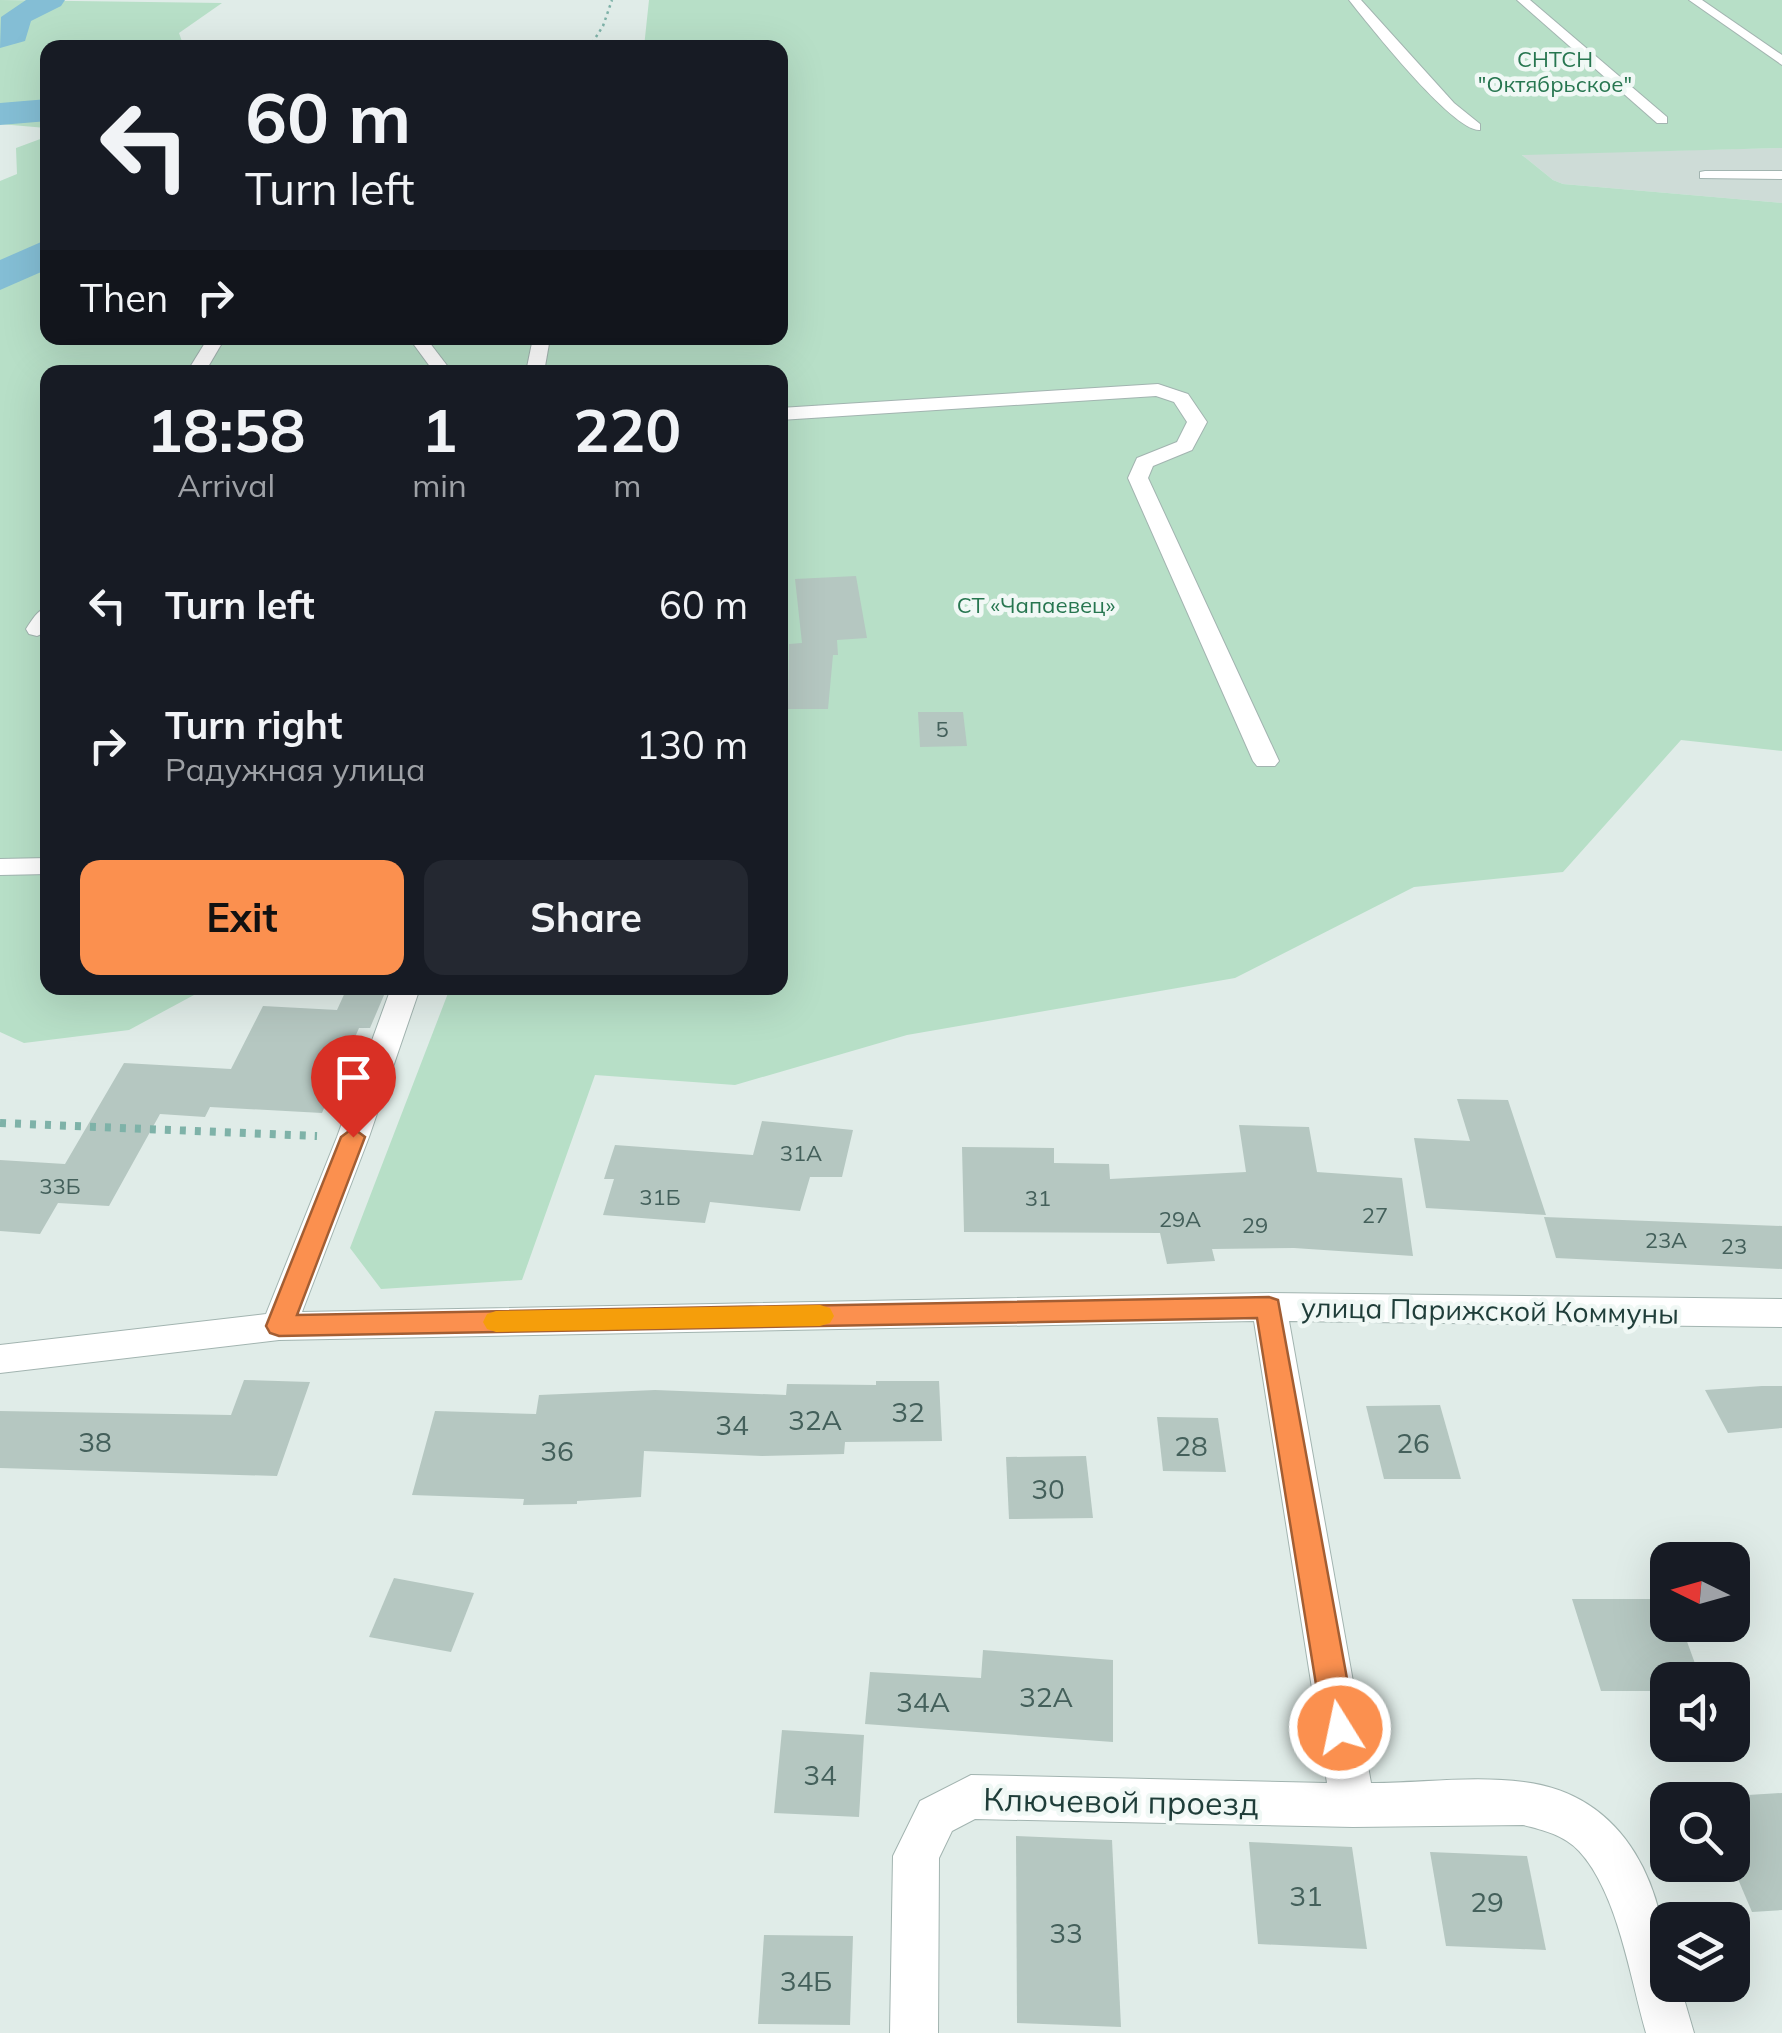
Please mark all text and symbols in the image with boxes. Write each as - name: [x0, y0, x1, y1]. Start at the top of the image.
- park label: СНТСН "Октябрьское": [1478, 45, 1632, 98]
- text: 60 m: [245, 73, 411, 161]
- icon: left: [80, 80, 210, 210]
- text: Turn left: [245, 160, 414, 216]
- icon: right: [188, 270, 243, 325]
- text: Then: [80, 274, 168, 322]
- text: 18:58: [147, 392, 306, 467]
- text: 1: [421, 392, 457, 467]
- text: 220: [573, 392, 681, 467]
- text: Arrival: [177, 465, 275, 505]
- text: min: [412, 465, 467, 505]
- text: m: [613, 465, 641, 505]
- icon: left: [80, 578, 135, 633]
- text: Turn left: [165, 581, 315, 629]
- text: 60 m: [659, 581, 748, 629]
- park label: СТ «Чапаевец»: [957, 591, 1116, 619]
- text: Turn right: [165, 701, 342, 749]
- house number: 5: [935, 715, 949, 743]
- icon: right: [80, 718, 135, 773]
- text: 130 m: [636, 721, 748, 769]
- text: Радужная улица: [165, 749, 425, 789]
- button: Exit: [80, 860, 404, 975]
- button: Share: [424, 860, 748, 975]
- pin: [311, 1035, 396, 1138]
- icon: arrive: [326, 1050, 381, 1105]
- house number: 31А: [780, 1139, 822, 1167]
- house number: 33Б: [39, 1172, 81, 1200]
- house number: 31Б: [639, 1183, 681, 1211]
- house number: 31: [1025, 1184, 1051, 1212]
- house number: 27: [1362, 1201, 1388, 1229]
- house number: 29А: [1159, 1205, 1201, 1233]
- house number: 29: [1242, 1211, 1268, 1239]
- house number: 23А: [1645, 1226, 1687, 1254]
- house number: 23: [1721, 1232, 1747, 1260]
- street label: улица Парижской Коммуны: [1301, 1289, 1679, 1331]
- house number: 32: [891, 1394, 925, 1429]
- house number: 32А: [788, 1402, 843, 1437]
- house number: 34: [715, 1407, 749, 1442]
- house number: 38: [78, 1424, 112, 1459]
- house number: 26: [1396, 1425, 1430, 1460]
- house number: 28: [1174, 1428, 1208, 1463]
- house number: 36: [540, 1433, 574, 1468]
- house number: 30: [1031, 1471, 1065, 1506]
- north arrow: [1650, 1542, 1750, 1642]
- map controls: [1650, 1542, 1750, 2002]
- button: sound: [1650, 1662, 1750, 1762]
- position arrow: [1288, 1676, 1392, 1780]
- house number: 32А: [1019, 1679, 1074, 1714]
- house number: 34А: [896, 1684, 951, 1719]
- house number: 34: [803, 1757, 837, 1792]
- street label: Ключевой проезд: [983, 1779, 1259, 1823]
- button: search: [1650, 1782, 1750, 1882]
- house number: 31: [1289, 1878, 1323, 1913]
- house number: 29: [1470, 1884, 1504, 1919]
- button: layers: [1650, 1902, 1750, 2002]
- house number: 33: [1049, 1915, 1083, 1950]
- house number: 34Б: [780, 1963, 832, 1998]

